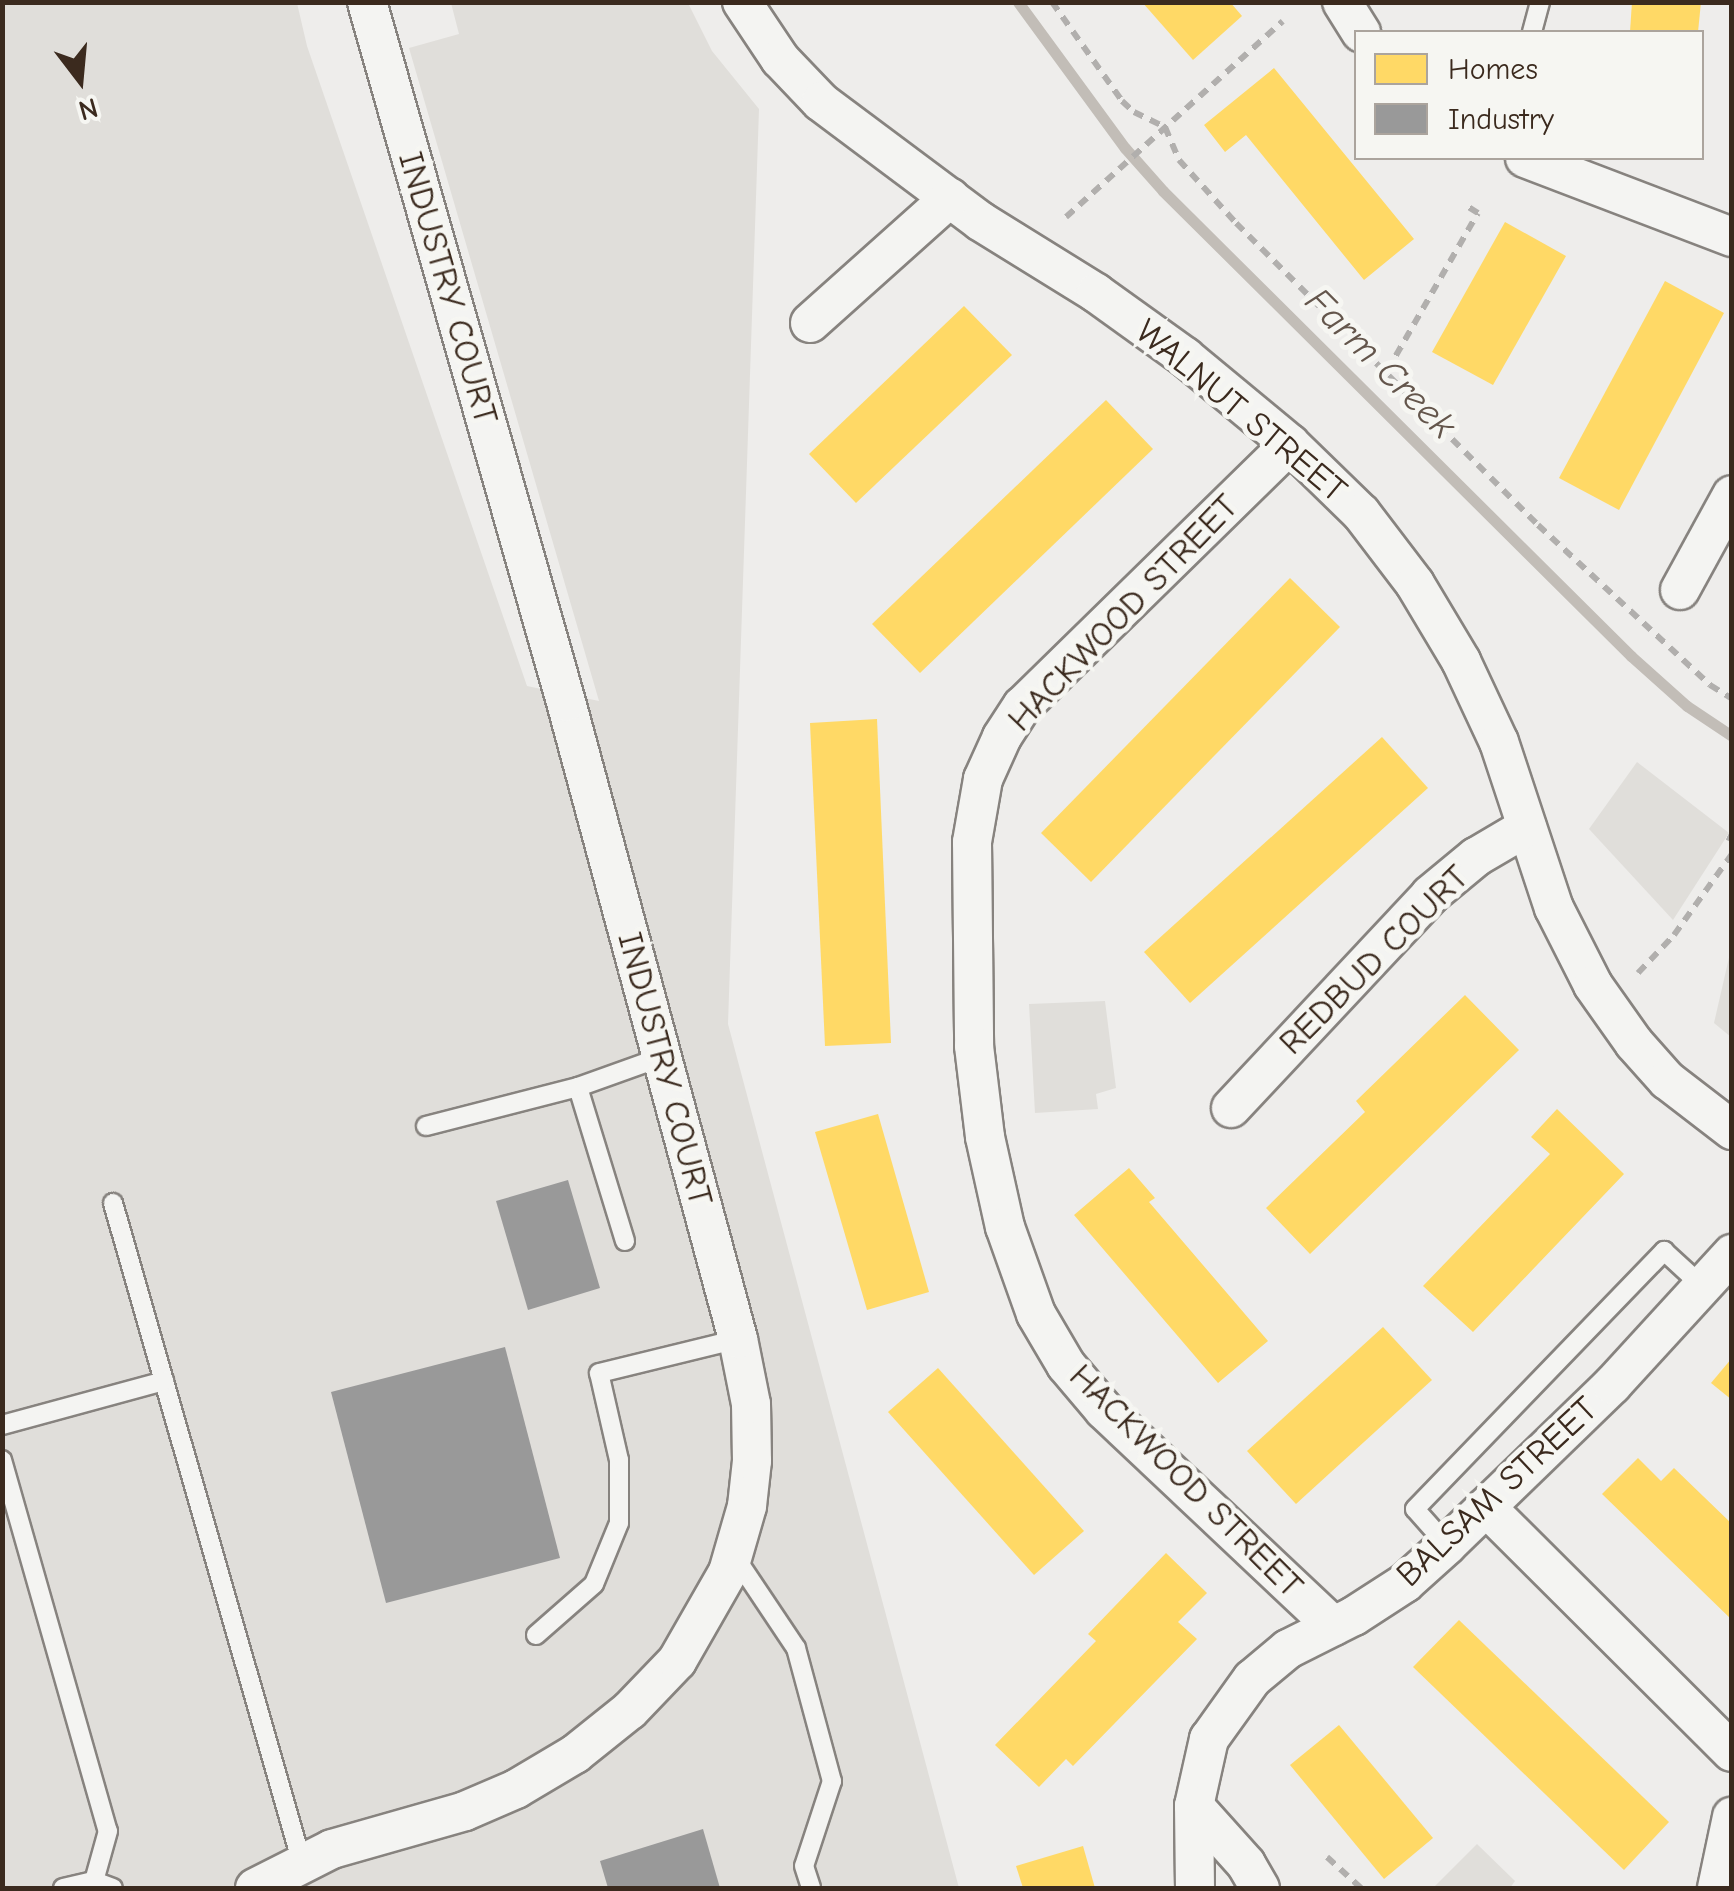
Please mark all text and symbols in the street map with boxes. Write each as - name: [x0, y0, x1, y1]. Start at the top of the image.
- north arrow: [30, 30, 130, 130]
- legend: [1354, 30, 1704, 160]
- text: Homes: [1448, 52, 1538, 87]
- text: N: [75, 91, 101, 127]
- text: Industry: [1448, 102, 1554, 137]
- street label: INDUSTRY COURT: [389, 147, 507, 429]
- water label: Farm Creek: [1295, 279, 1465, 449]
- street label: WALNUT STREET: [1127, 311, 1355, 511]
- street label: HACKWOOD STREET: [999, 486, 1247, 740]
- street label: REDBUD COURT: [1270, 856, 1478, 1064]
- street label: INDUSTRY COURT: [608, 928, 722, 1210]
- street label: HACKWOOD STREET: [1060, 1355, 1312, 1607]
- street label: BALSAM STREET: [1388, 1388, 1606, 1596]

